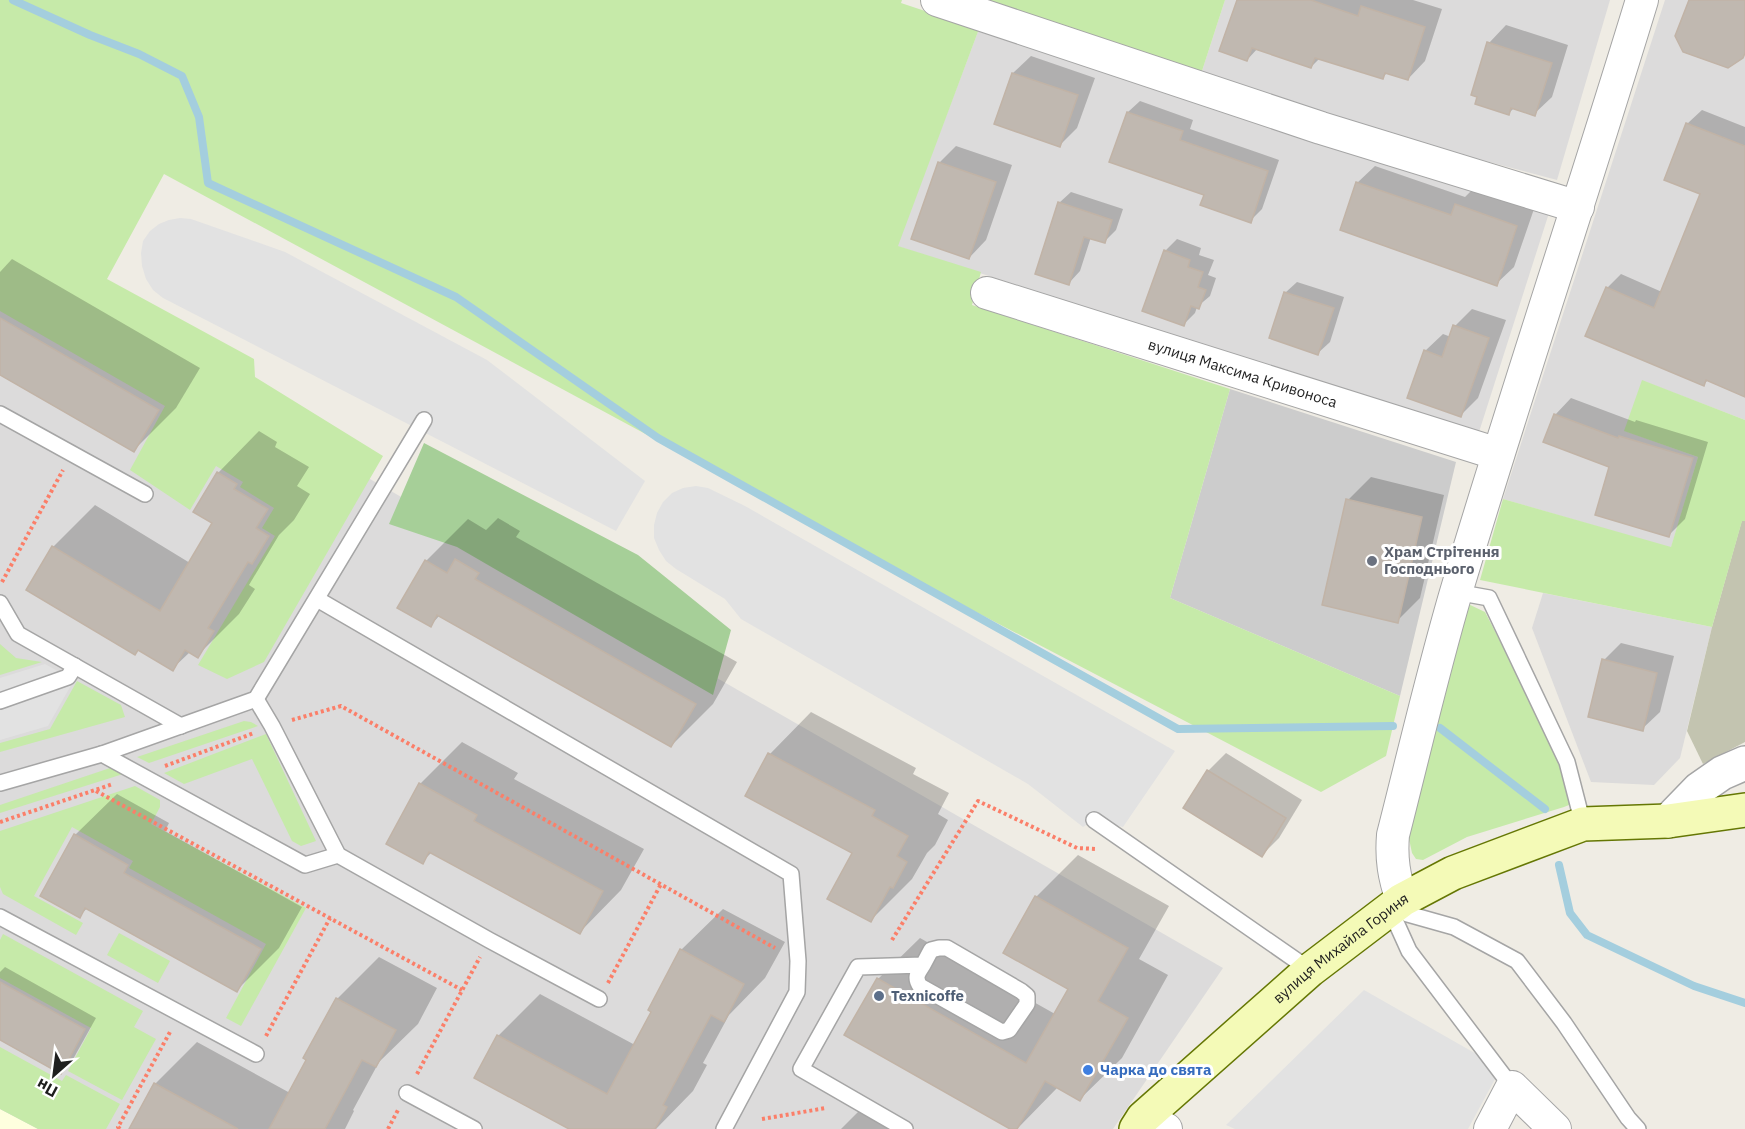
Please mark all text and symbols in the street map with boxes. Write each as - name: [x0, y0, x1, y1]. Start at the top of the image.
- street label: вулиця Максима Кривоноса: [1146, 334, 1340, 412]
- place label: Храм Стрітення Господнього: [1384, 542, 1500, 578]
- marker: Храм Стрітення Господнього: [1365, 554, 1379, 568]
- street label: вулиця Михайла Гориня: [1269, 888, 1412, 1007]
- place label: Texnicoffe: [891, 986, 964, 1005]
- marker: Texnicoffe: [872, 989, 886, 1003]
- north arrow: [24, 1045, 84, 1105]
- place label: Чарка до свята: [1100, 1060, 1212, 1079]
- marker: Чарка до свята: [1081, 1063, 1095, 1077]
- text: Пн: [33, 1074, 61, 1102]

